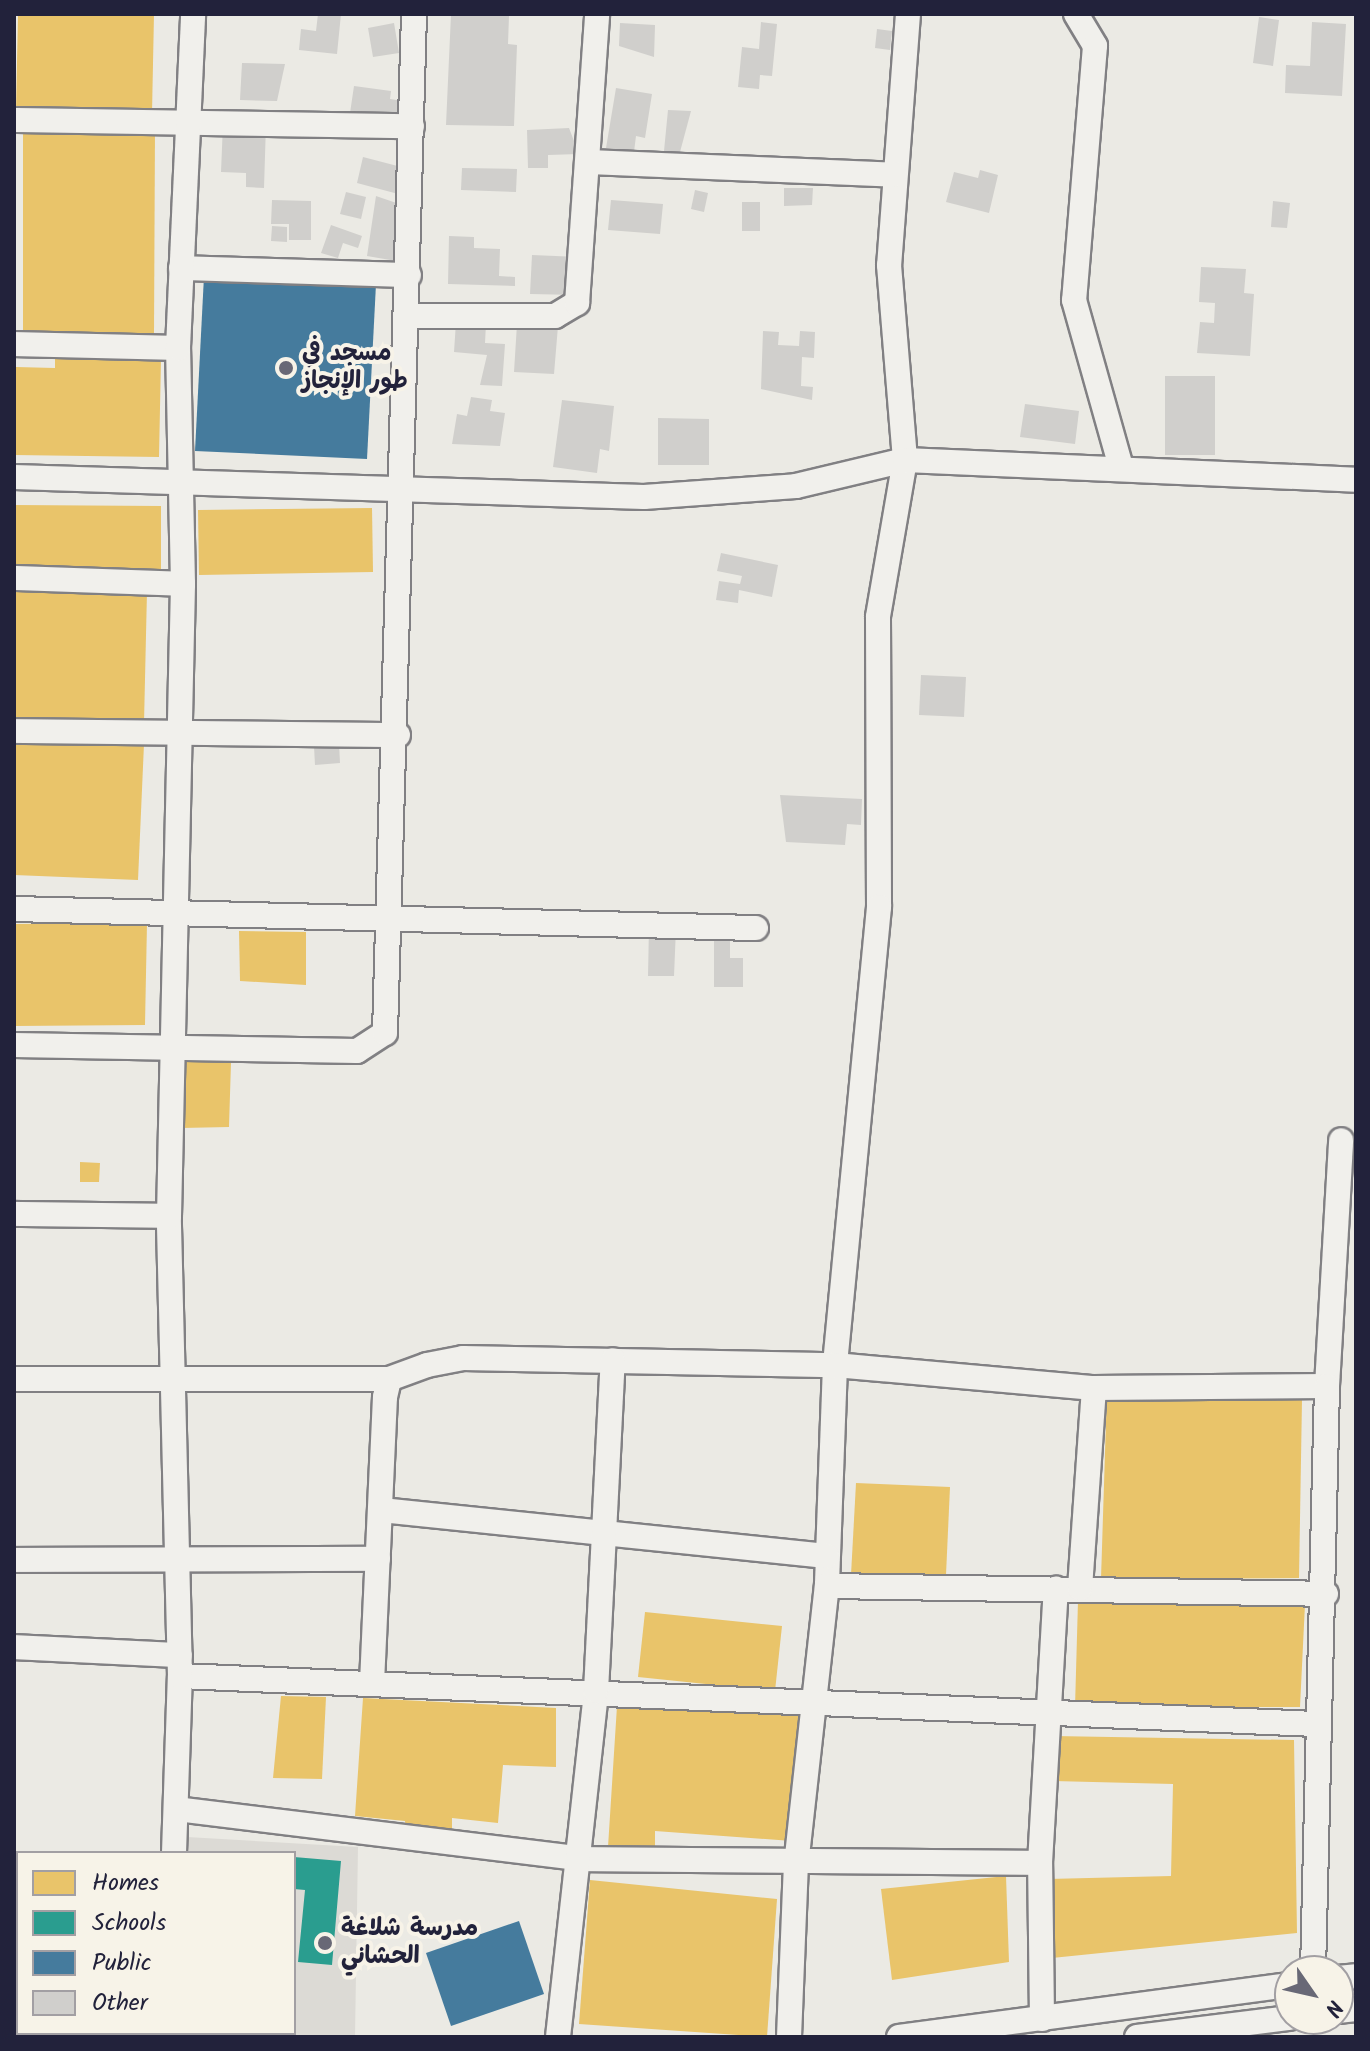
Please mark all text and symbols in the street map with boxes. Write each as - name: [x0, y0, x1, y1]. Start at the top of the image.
- place label: مسجد في طور الإنجاز: [302, 340, 408, 396]
- marker: مسجد في طور الإنجاز: [277, 359, 295, 377]
- legend: [16, 1851, 296, 2035]
- text: Homes: [92, 1864, 159, 1903]
- text: Schools: [92, 1904, 166, 1943]
- place label: مدرسة شلاغة الحشاني: [341, 1915, 478, 1971]
- marker: مدرسة شلاغة الحشاني: [316, 1934, 334, 1952]
- text: Public: [92, 1944, 151, 1983]
- north arrow: [1274, 1955, 1354, 2035]
- text: Other: [92, 1984, 148, 2023]
- text: N: [1314, 1992, 1351, 2023]

